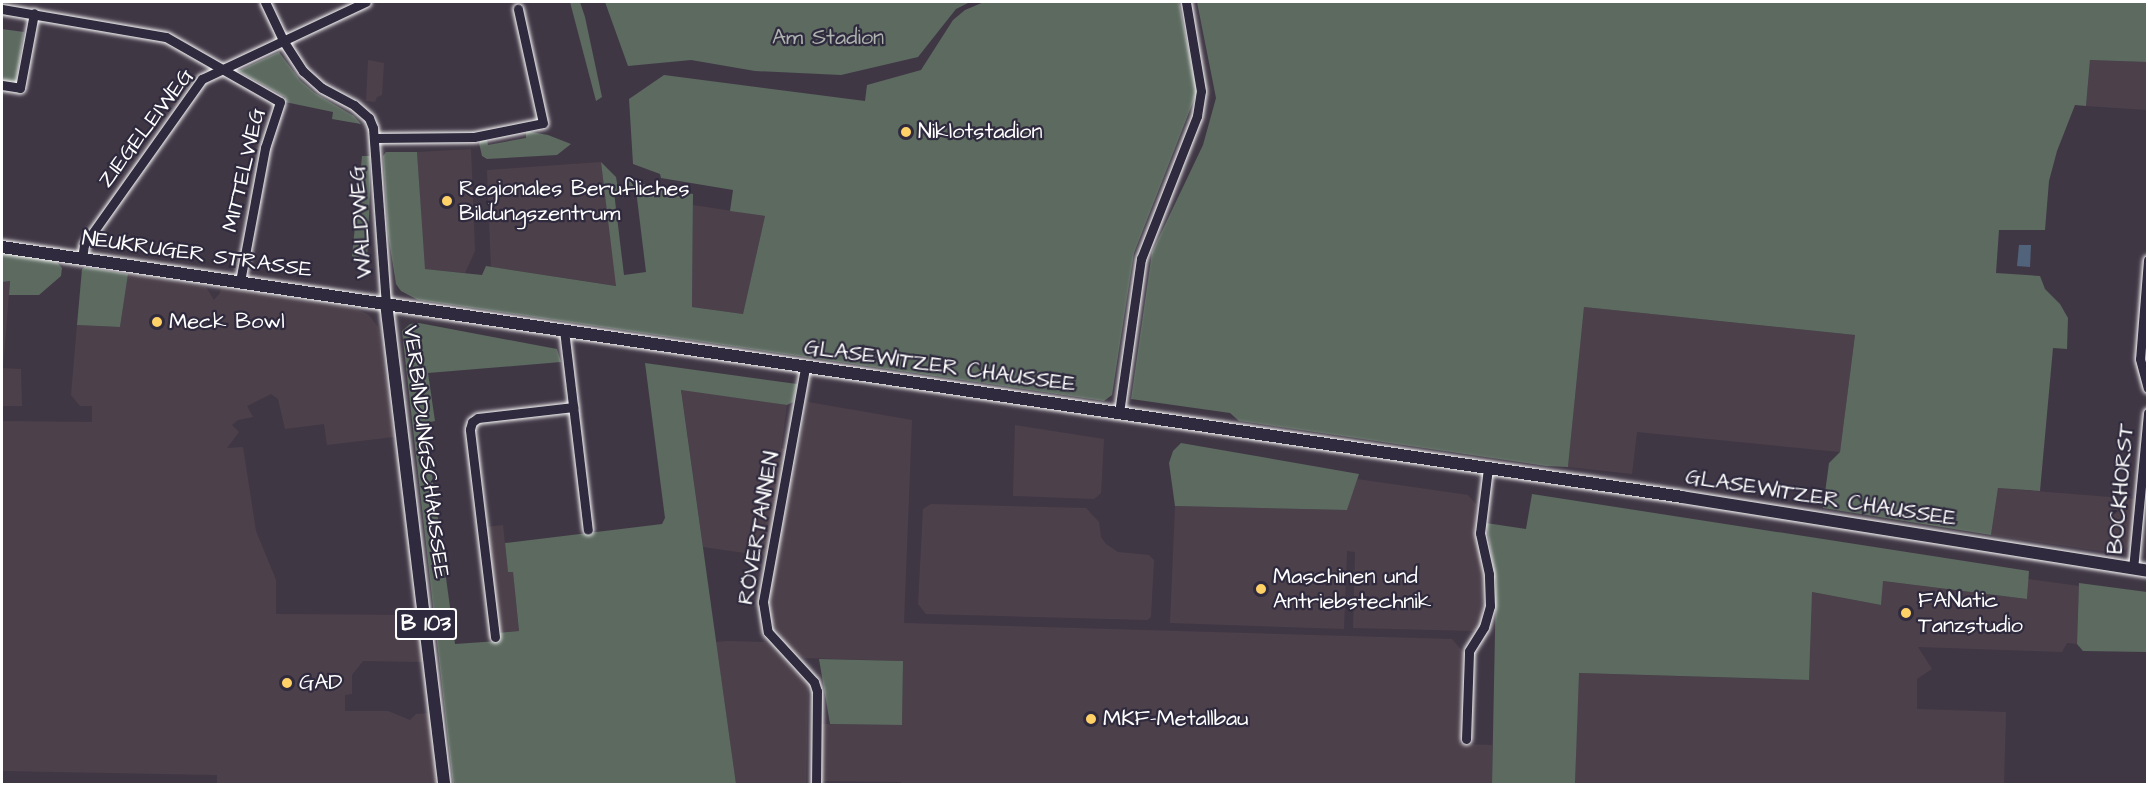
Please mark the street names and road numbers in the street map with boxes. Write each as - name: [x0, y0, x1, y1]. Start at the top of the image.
- street label: ZIEGELEIWEG: [93, 63, 199, 193]
- street label: MITTELWEG: [217, 106, 271, 234]
- street label: WALDWEG: [344, 165, 378, 279]
- street label: NEUKRUGER STRASSE: [80, 225, 314, 283]
- street label: VERBINDUNGSCHAUSSEE: [397, 324, 455, 580]
- street label: GLASEWITZER CHAUSSEE: [803, 334, 1077, 398]
- street label: BOCKHORST: [2102, 423, 2140, 555]
- street label: RÖVERTANNEN: [733, 449, 785, 607]
- street label: GLASEWITZER CHAUSSEE: [1684, 464, 1958, 532]
- road number: B 103: [394, 606, 458, 642]

